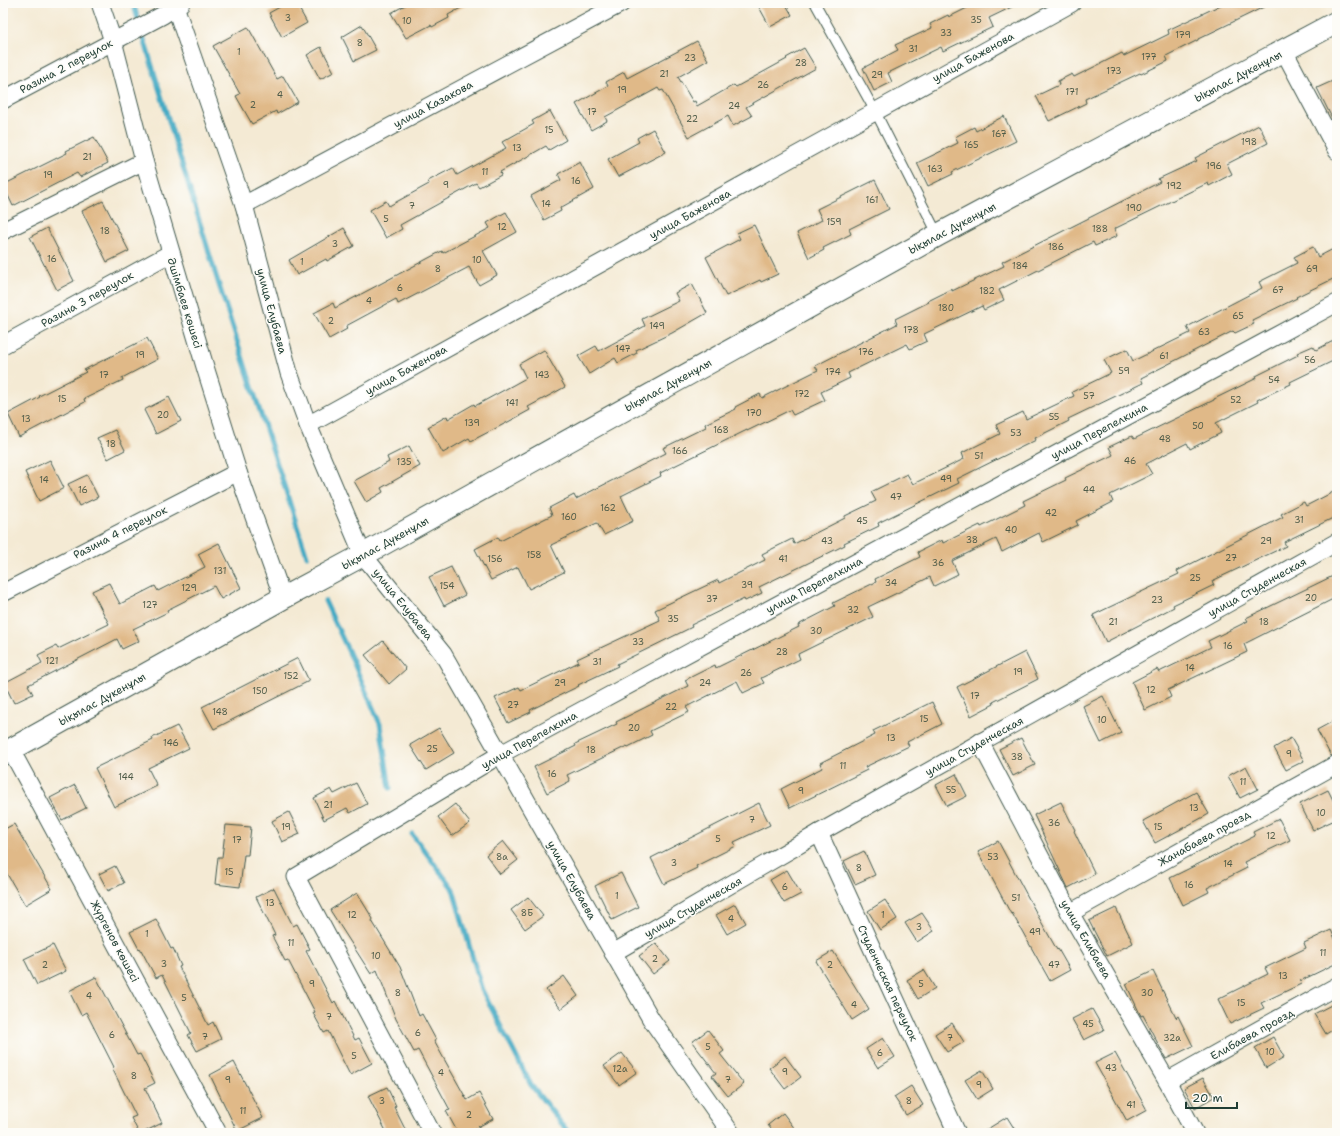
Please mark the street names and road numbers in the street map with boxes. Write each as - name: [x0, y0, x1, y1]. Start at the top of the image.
- street label: улица Баженова: [930, 29, 1017, 86]
- street label: Разина 2 переулок: [17, 35, 116, 97]
- street label: Ықылас Дүкенұлы: [1192, 47, 1285, 106]
- street label: улица Казакова: [391, 77, 476, 132]
- street label: улица Баженова: [647, 186, 734, 243]
- street label: Ықылас Дүкенұлы: [906, 199, 999, 258]
- street label: Әшімбаев көшесі: [164, 256, 205, 350]
- street label: улица Елубаева: [253, 267, 290, 356]
- street label: Разина 3 переулок: [38, 268, 136, 331]
- street label: улица Баженова: [363, 342, 450, 399]
- street label: Ықылас Дүкенұлы: [622, 355, 714, 416]
- street label: улица Перепелкина: [1048, 400, 1150, 463]
- street label: Разина 4 переулок: [71, 502, 170, 563]
- street label: Ықылас Дүкенұлы: [339, 513, 431, 574]
- street label: улица Перепелкина: [763, 554, 865, 617]
- street label: улица Студенческая: [1205, 554, 1309, 621]
- street label: улица Елубаева: [369, 565, 436, 643]
- street label: Ықылас Дүкенұлы: [56, 669, 148, 730]
- street label: улица Перепелкина: [479, 708, 580, 773]
- street label: улица Студенческая: [922, 713, 1026, 780]
- street label: Жанабаева проезд: [1155, 807, 1253, 870]
- street label: улица Елубаева: [544, 838, 600, 923]
- street label: улица Студенческая: [642, 873, 745, 942]
- street label: улица Елибаева: [1057, 897, 1114, 982]
- street label: Жүргенов көшесі: [87, 898, 143, 985]
- street label: Студенческая переулок: [854, 923, 921, 1044]
- street label: Елибаева проезд: [1208, 1005, 1297, 1064]

